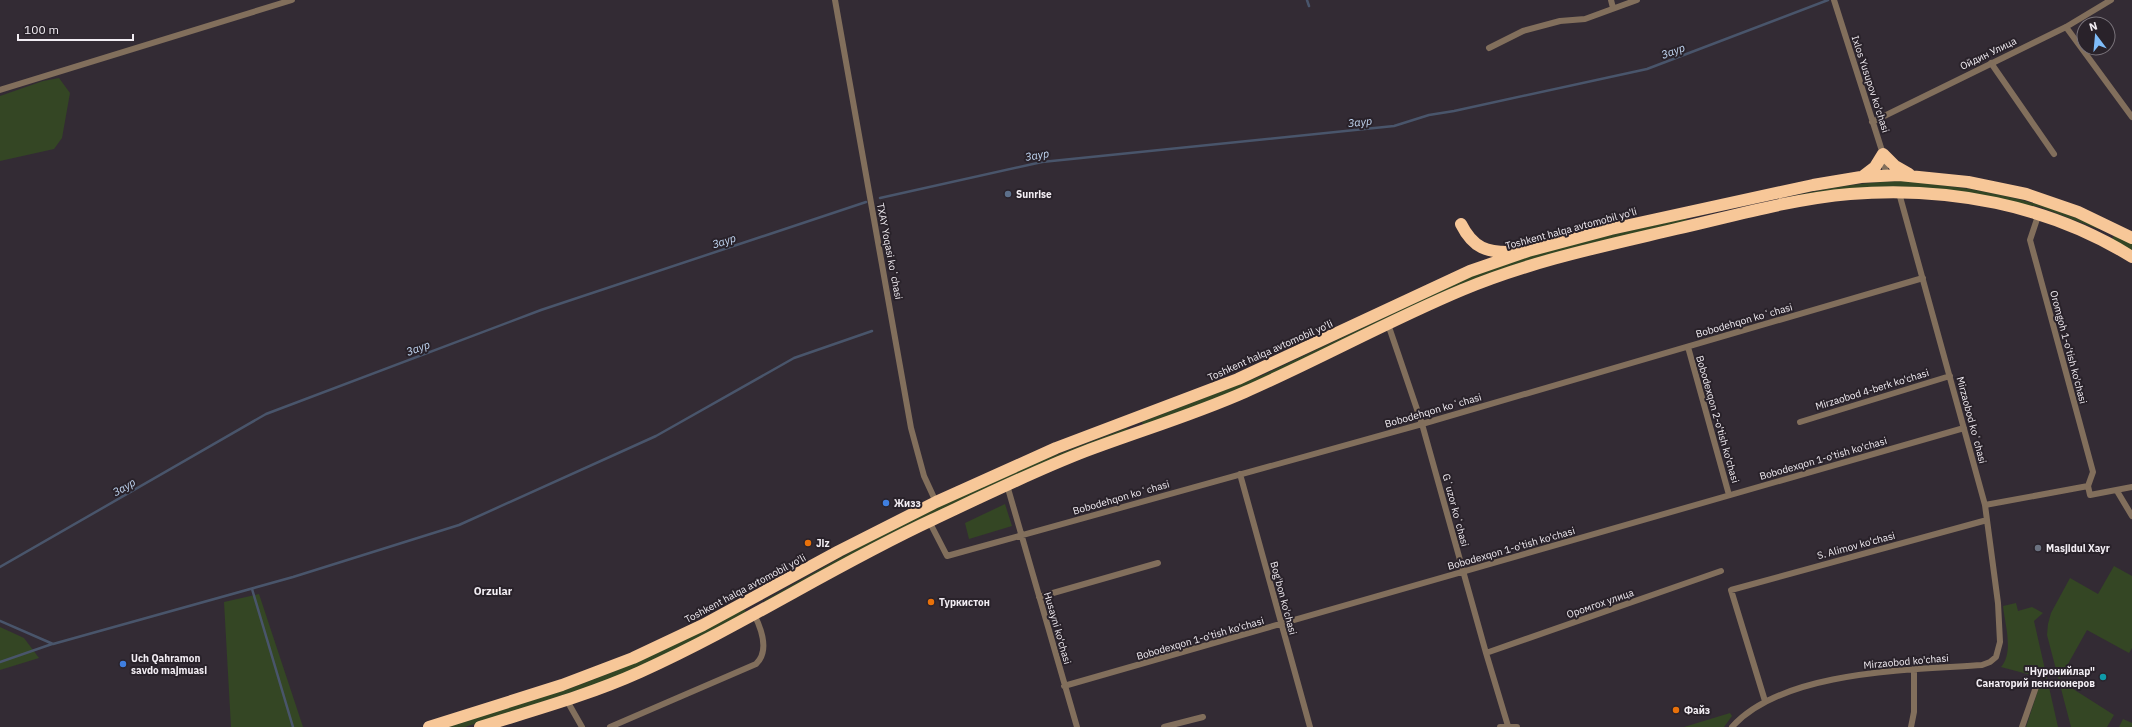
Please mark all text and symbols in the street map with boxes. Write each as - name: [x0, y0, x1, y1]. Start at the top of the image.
- scale bar: [18, 16, 133, 42]
- north arrow: [2076, 16, 2116, 56]
- text: N: [2087, 19, 2099, 34]
- text: 100 m: [24, 22, 59, 37]
- street label: Ixlos Yusupov ko'chasi: [1849, 34, 1892, 134]
- street label: Ойдин Улица: [1958, 34, 2019, 73]
- water label: Заур: [1659, 40, 1687, 62]
- water label: Заур: [1347, 114, 1373, 130]
- water label: Заур: [1024, 146, 1050, 164]
- place label: Sunrise: [1016, 188, 1052, 201]
- marker: Sunrise: [1003, 189, 1013, 199]
- street label: TXAY Yoqasi koʻchasi: [874, 202, 905, 300]
- street label: Toshkent halqa avtomobil yo'li: [1504, 205, 1638, 252]
- water label: Заур: [710, 231, 738, 251]
- street label: Oromgoh 1-o'tish ko'chasi: [2047, 289, 2090, 405]
- street label: Bobodehqon koʻchasi: [1694, 300, 1794, 341]
- street label: Toshkent halqa avtomobil yo'li: [1206, 317, 1335, 384]
- water label: Заур: [404, 337, 432, 359]
- street label: Bobodexqon 2-o'tish ko'chasi: [1693, 354, 1742, 484]
- street label: Mirzaobod 4-berk ko'chasi: [1814, 366, 1931, 413]
- street label: Mirzaobod koʻchasi: [1954, 375, 1989, 465]
- street label: Bobodehqon koʻchasi: [1383, 390, 1483, 431]
- street label: Bobodexqon 1-o'tish ko'chasi: [1758, 434, 1888, 483]
- street label: Gʻuzor koʻchasi: [1440, 472, 1471, 548]
- water label: Заур: [110, 475, 138, 499]
- street label: Bobodehqon koʻchasi: [1071, 477, 1171, 518]
- place label: Жизз: [894, 497, 921, 510]
- marker: Жизз: [881, 498, 891, 508]
- street label: Bobodexqon 1-o'tish ko'chasi: [1446, 524, 1576, 573]
- street label: S. Alimov ko'chasi: [1816, 529, 1897, 562]
- place label: Jiz: [816, 537, 830, 550]
- marker: Jiz: [803, 538, 813, 548]
- place label: Masjidul Xayr: [2046, 542, 2110, 555]
- marker: Masjidul Xayr: [2033, 543, 2043, 553]
- street label: Toshkent halqa avtomobil yo'li: [682, 551, 808, 626]
- street label: Bog'bon ko'chasi: [1267, 560, 1300, 636]
- district label: Orzular: [474, 584, 513, 598]
- street label: Оромгох улица: [1565, 586, 1636, 621]
- street label: Husayni ko'chasi: [1041, 590, 1074, 666]
- place label: Туркистон: [939, 596, 990, 609]
- marker: Туркистон: [926, 597, 936, 607]
- street label: Bobodexqon 1-o'tish ko'chasi: [1135, 614, 1265, 663]
- street label: Mirzaobod ko'chasi: [1863, 651, 1949, 672]
- place label: Uch Qahramon savdo majmuasi: [131, 652, 207, 677]
- marker: Uch Qahramon savdo majmuasi: [118, 659, 128, 669]
- place label: "Нуронийлар" Санаторий пенсионеров: [1976, 665, 2095, 690]
- marker: "Нуронийлар" Санаторий пенсионеров: [2098, 672, 2108, 682]
- place label: Файз: [1684, 704, 1710, 717]
- marker: Файз: [1671, 705, 1681, 715]

